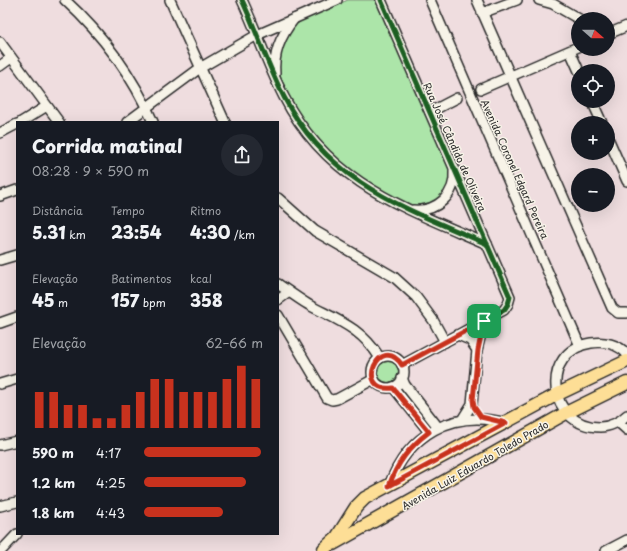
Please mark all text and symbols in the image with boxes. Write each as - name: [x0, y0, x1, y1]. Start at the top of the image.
- north arrow: [571, 12, 615, 56]
- map controls: [571, 12, 615, 212]
- button: locate: [571, 64, 615, 108]
- street label: Rua José Cândido de Oliveira: [420, 80, 491, 214]
- street label: Avenida Coronel Edgard Pereira: [478, 97, 553, 241]
- button: +: [571, 116, 615, 160]
- text: Corrida matinal: [32, 132, 182, 159]
- button: share: [221, 134, 263, 176]
- text: 08:28 · 9 × 590 m: [32, 161, 149, 180]
- button: −: [571, 168, 615, 212]
- text: Distância: [32, 202, 83, 219]
- text: Tempo: [111, 202, 145, 219]
- text: Ritmo: [190, 202, 221, 219]
- text: 5.31: [32, 219, 66, 245]
- text: 23:54: [111, 219, 161, 245]
- text: 4:30: [190, 219, 230, 245]
- text: km: [66, 226, 86, 243]
- text: /km: [230, 226, 255, 243]
- text: Elevação: [32, 270, 78, 287]
- text: Batimentos: [111, 270, 171, 287]
- text: kcal: [190, 270, 212, 287]
- text: 45: [32, 287, 55, 313]
- text: 157: [111, 287, 139, 313]
- text: 358: [190, 287, 223, 313]
- text: m: [55, 294, 68, 311]
- text: bpm: [139, 294, 166, 311]
- pin: [467, 304, 501, 338]
- icon: arrive: [473, 310, 495, 332]
- text: Elevação: [32, 333, 86, 352]
- text: 62–66 m: [206, 333, 263, 352]
- street label: Avenida Luiz Eduardo Toledo Prado: [399, 416, 551, 513]
- text: 590 m: [32, 443, 74, 462]
- text: 4:17: [96, 443, 121, 462]
- text: 1.2 km: [32, 473, 75, 492]
- text: 4:25: [96, 473, 126, 492]
- text: 1.8 km: [32, 503, 74, 522]
- text: 4:43: [96, 503, 125, 522]

